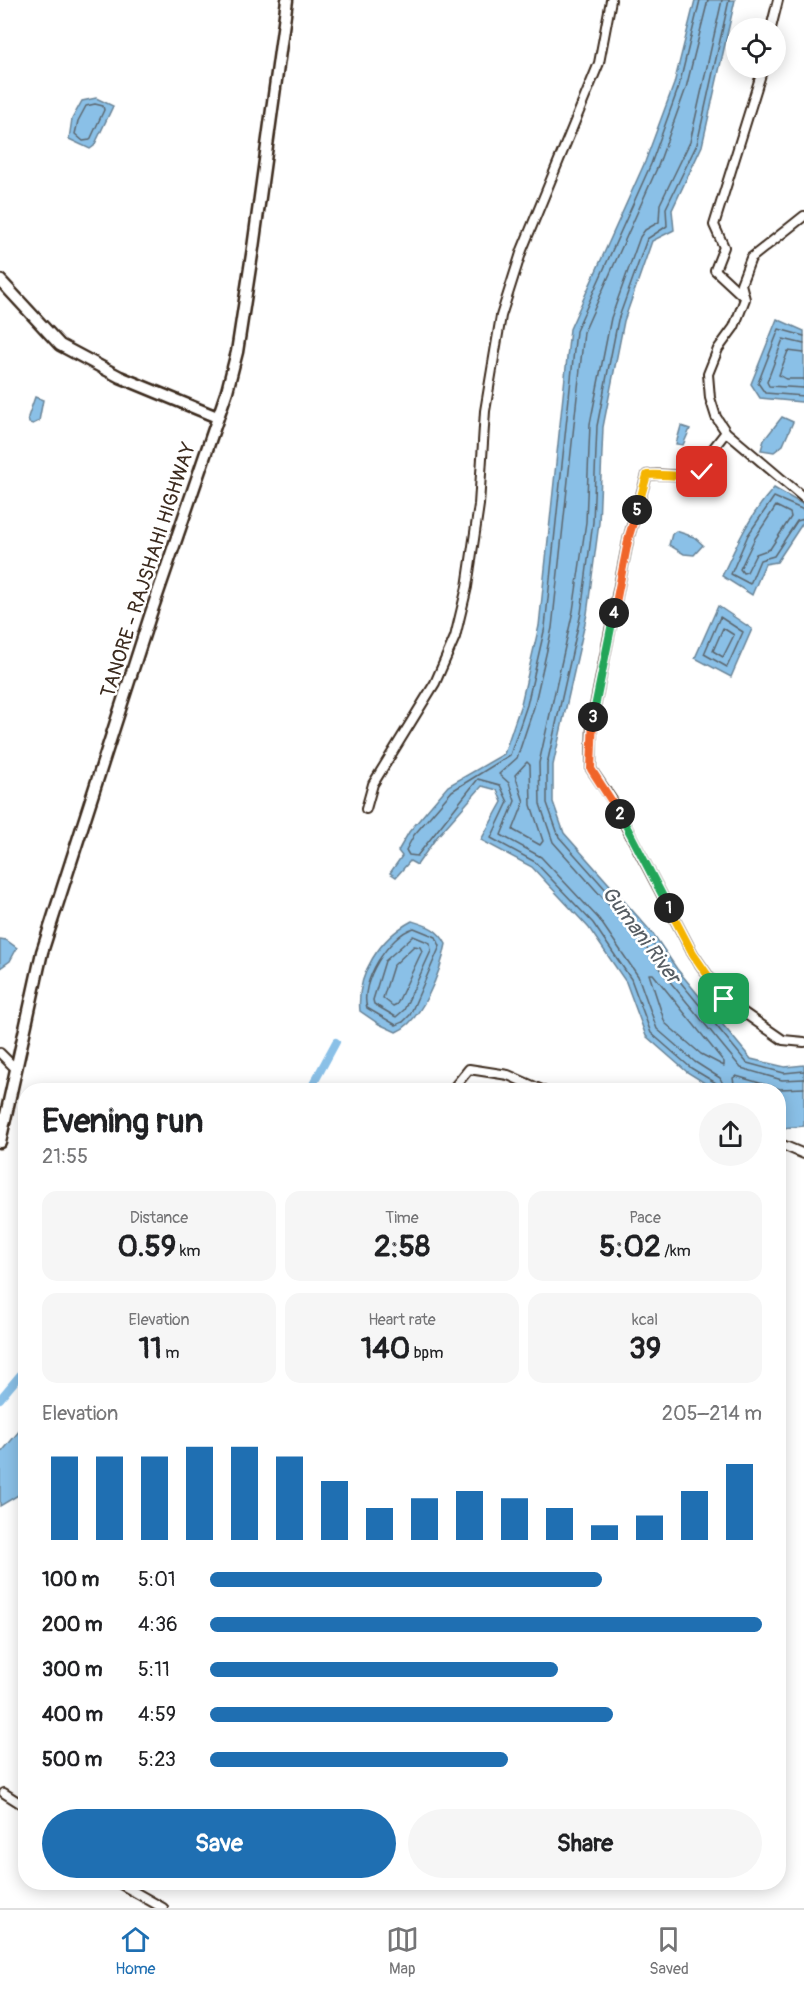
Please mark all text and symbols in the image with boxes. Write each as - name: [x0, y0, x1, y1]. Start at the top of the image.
- map controls: [726, 18, 786, 78]
- button: locate: [726, 18, 786, 78]
- street label: TANORE - RAJSHAHI HIGHWAY: [95, 439, 201, 701]
- pin: [676, 446, 727, 497]
- icon: check: [685, 455, 718, 488]
- pin: 5: [622, 495, 652, 525]
- text: 5: [633, 500, 641, 520]
- pin: 4: [599, 598, 629, 628]
- text: 4: [609, 603, 619, 623]
- pin: 3: [578, 702, 608, 732]
- text: 3: [589, 707, 597, 727]
- pin: 2: [605, 799, 635, 829]
- text: 2: [616, 804, 624, 824]
- water label: Gumani River: [595, 881, 688, 991]
- pin: 1: [654, 893, 684, 923]
- text: 1: [666, 898, 672, 918]
- pin: [698, 973, 749, 1024]
- icon: arrive: [707, 982, 740, 1015]
- text: Evening run: [42, 1101, 203, 1142]
- button: share: [699, 1103, 762, 1166]
- text: 21:55: [42, 1144, 88, 1169]
- text: Distance: [130, 1208, 188, 1228]
- text: Time: [385, 1208, 419, 1228]
- text: Pace: [629, 1208, 661, 1228]
- text: 0.59: [117, 1228, 176, 1265]
- text: 2:58: [374, 1228, 430, 1265]
- text: 5:02: [599, 1228, 661, 1265]
- text: km: [176, 1241, 201, 1261]
- text: /km: [661, 1241, 691, 1261]
- text: Elevation: [129, 1310, 189, 1330]
- text: Heart rate: [368, 1310, 436, 1330]
- text: kcal: [632, 1310, 658, 1330]
- text: 11: [138, 1330, 162, 1367]
- text: 140: [361, 1330, 410, 1367]
- text: 39: [629, 1330, 661, 1367]
- text: m: [162, 1343, 180, 1363]
- text: bpm: [410, 1343, 443, 1363]
- text: Elevation: [42, 1401, 118, 1426]
- text: 205–214 m: [662, 1401, 762, 1426]
- text: 100 m: [42, 1567, 99, 1592]
- text: 5:01: [138, 1567, 176, 1592]
- text: 200 m: [42, 1612, 103, 1637]
- text: 4:36: [138, 1612, 178, 1637]
- text: 300 m: [42, 1657, 103, 1682]
- text: 5:11: [138, 1657, 170, 1682]
- text: 400 m: [42, 1702, 103, 1727]
- text: 4:59: [138, 1702, 176, 1727]
- text: 500 m: [42, 1747, 102, 1772]
- text: 5:23: [138, 1747, 176, 1772]
- button: Save: [42, 1809, 396, 1878]
- button: Share: [408, 1809, 762, 1878]
- tab: Home: [115, 1923, 156, 1979]
- tab: Map: [386, 1923, 419, 1979]
- tab: Saved: [649, 1923, 689, 1979]

